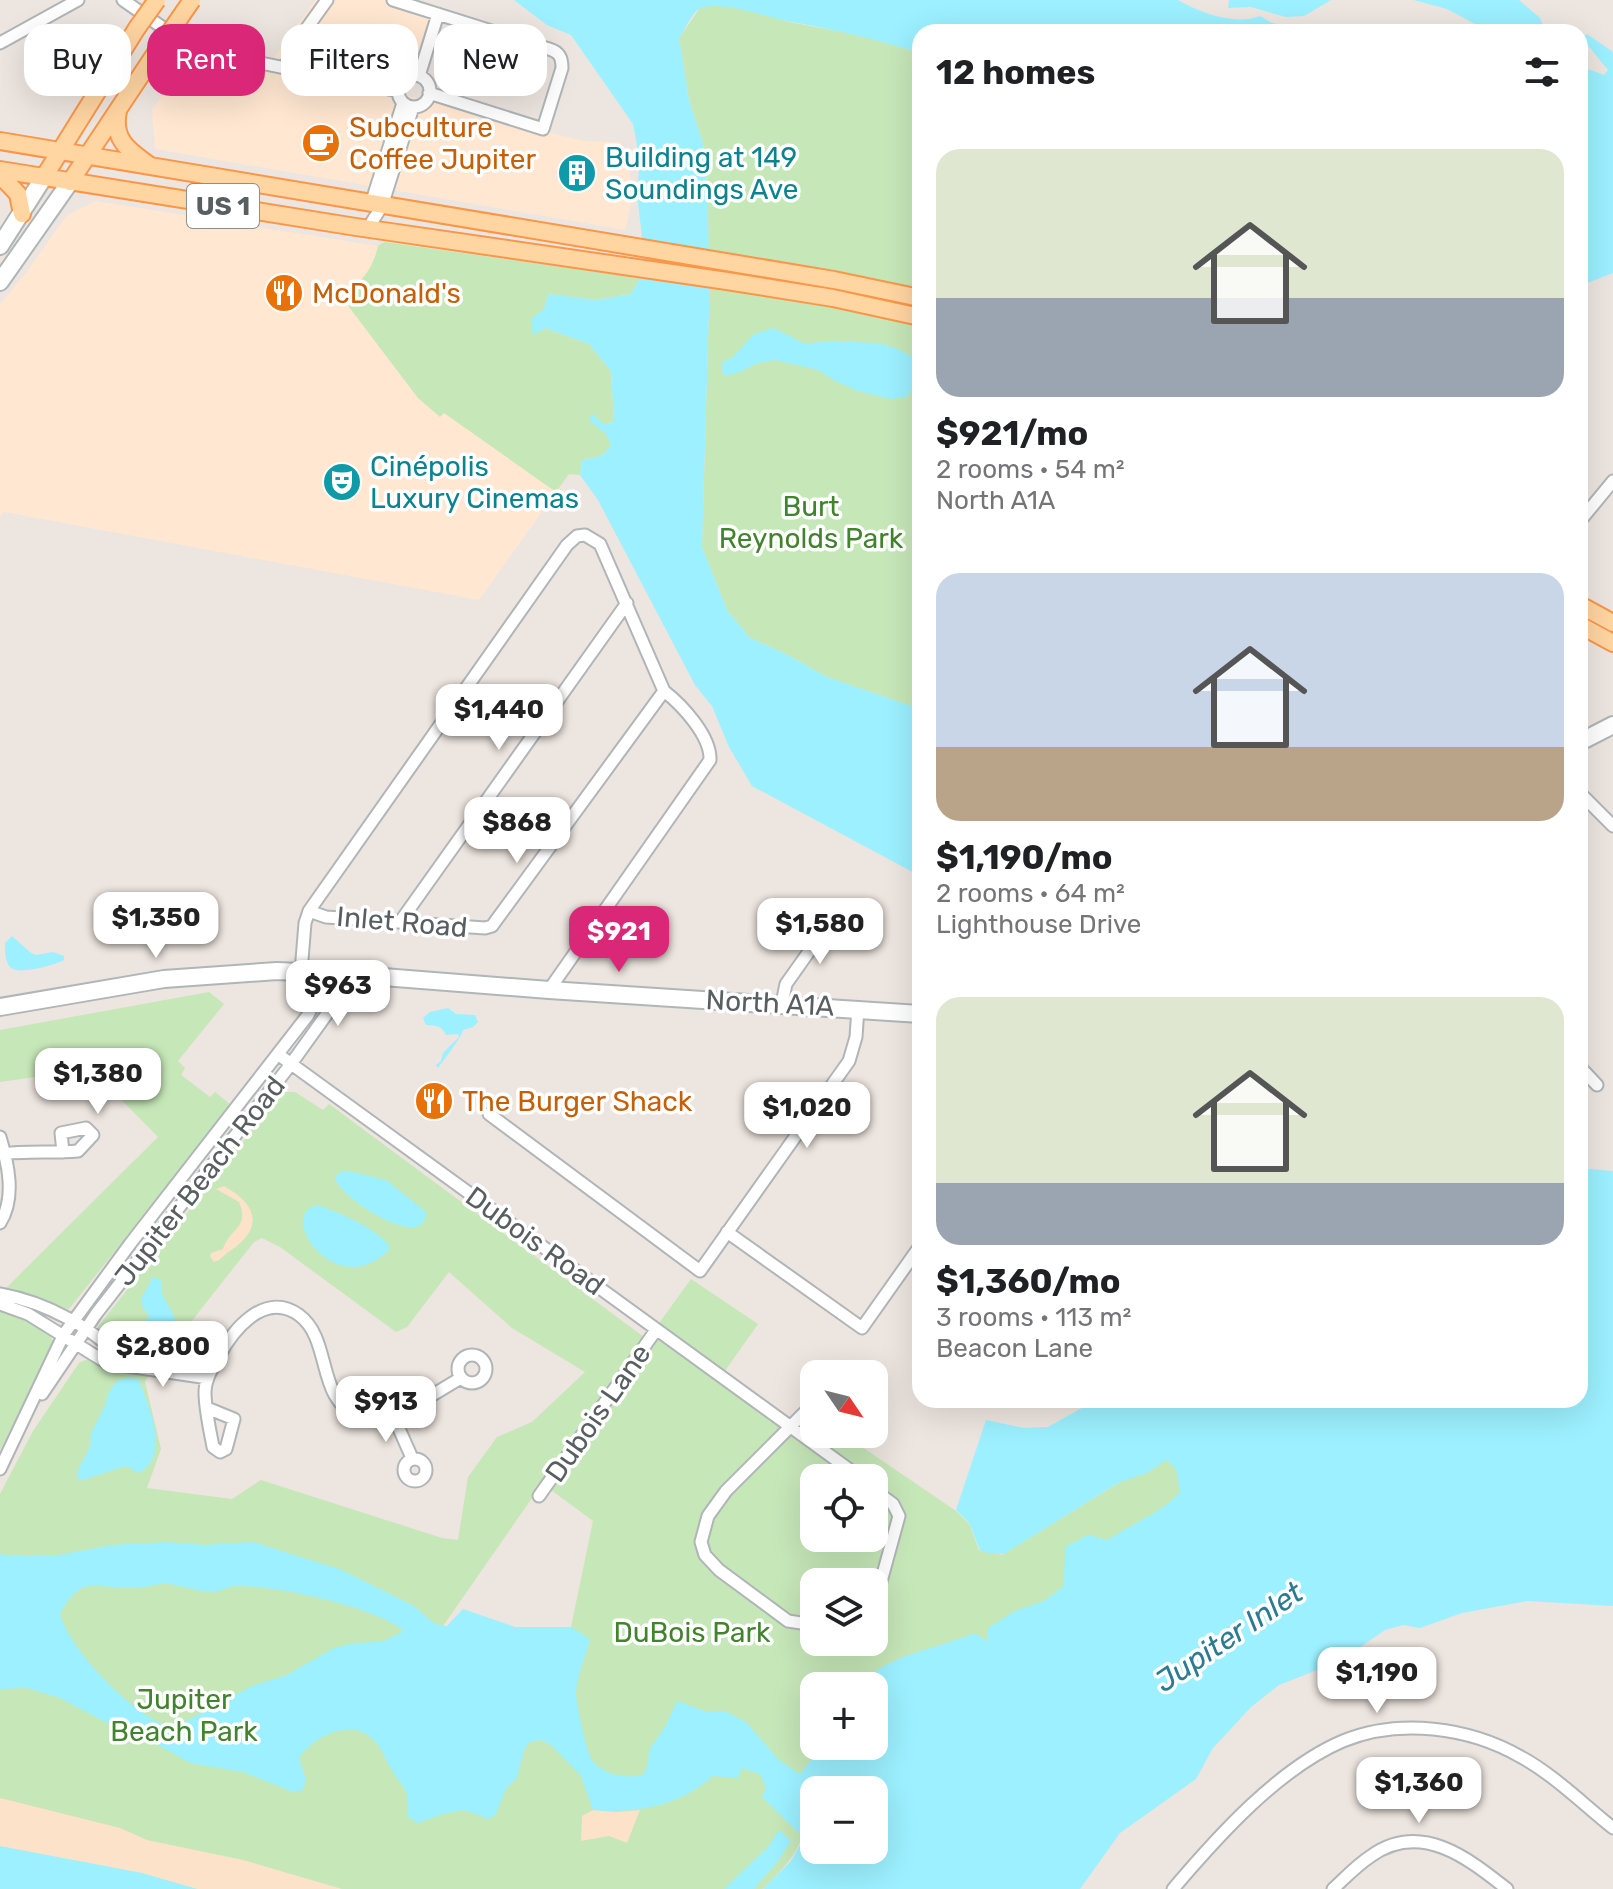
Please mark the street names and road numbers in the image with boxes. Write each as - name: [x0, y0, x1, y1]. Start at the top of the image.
- road number: US 1: [187, 184, 259, 228]
- street label: Inlet Road: [335, 900, 469, 944]
- street label: North A1A: [705, 983, 835, 1023]
- street label: Jupiter Beach Road: [108, 1070, 292, 1292]
- street label: Dubois Road: [459, 1180, 611, 1302]
- street label: Dubois Lane: [538, 1338, 658, 1488]

